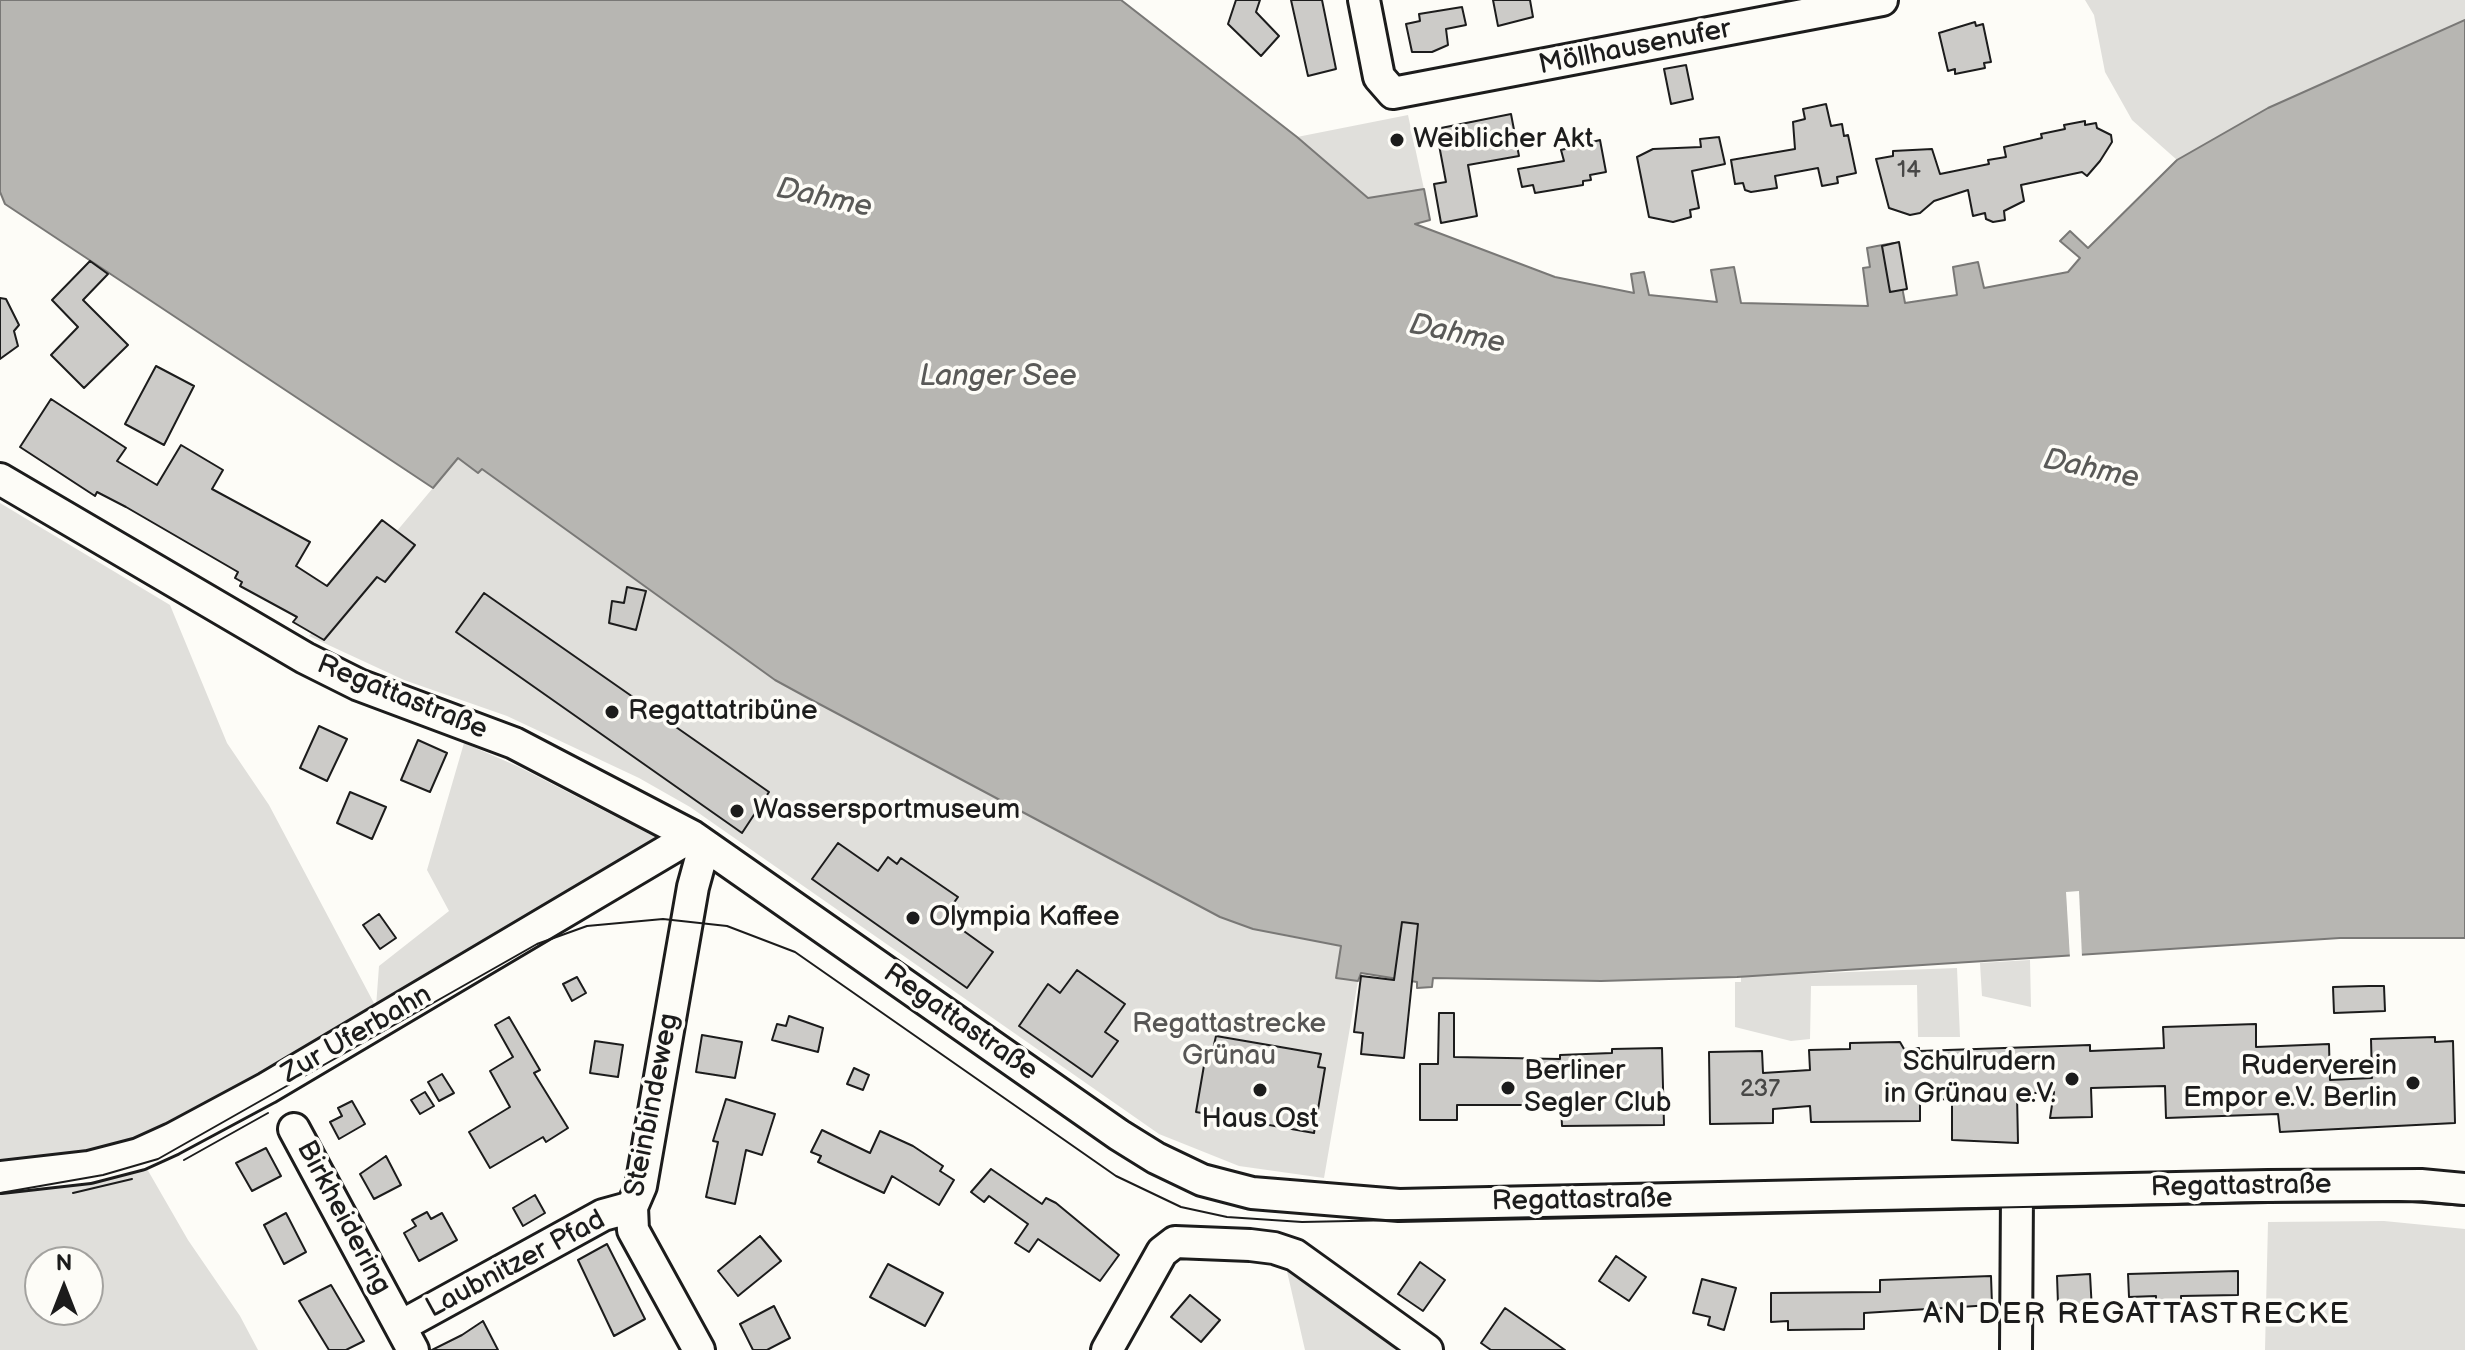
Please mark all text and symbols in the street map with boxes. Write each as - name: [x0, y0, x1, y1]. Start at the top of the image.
- street label: Möllhausenufer: [1536, 13, 1734, 83]
- place label: Weiblicher Akt: [1413, 123, 1594, 157]
- marker: Weiblicher Akt: [1388, 131, 1406, 149]
- house number: 14: [1897, 157, 1921, 185]
- water label: Dahme: [773, 171, 875, 227]
- water label: Dahme: [1406, 307, 1508, 363]
- water label: Langer See: [919, 359, 1077, 395]
- water label: Dahme: [2040, 442, 2142, 498]
- street label: Regattastraße: [312, 649, 492, 747]
- place label: Regattatribüne: [628, 695, 818, 729]
- marker: Regattatribüne: [603, 703, 621, 721]
- place label: Wassersportmuseum: [753, 794, 1020, 828]
- marker: Wassersportmuseum: [728, 802, 746, 820]
- place label: Olympia Kaffee: [929, 901, 1120, 935]
- marker: Olympia Kaffee: [904, 909, 922, 927]
- street label: Regattastraße: [876, 957, 1044, 1089]
- street label: Zur Uferbahn: [276, 979, 438, 1091]
- park label: Regattastrecke Grünau: [1132, 1008, 1326, 1074]
- street label: Steinbindeweg: [619, 1011, 687, 1199]
- place label: Schulrudern in Grünau e.V.: [1884, 1046, 2056, 1112]
- place label: Ruderverein Empor e.V. Berlin: [2183, 1050, 2397, 1116]
- place label: Berliner Segler Club: [1524, 1055, 1672, 1121]
- marker: Schulrudern in Grünau e.V.: [2063, 1070, 2081, 1088]
- marker: Ruderverein Empor e.V. Berlin: [2404, 1074, 2422, 1092]
- house number: 237: [1740, 1076, 1780, 1104]
- marker: Berliner Segler Club: [1499, 1079, 1517, 1097]
- marker: Haus Ost: [1251, 1081, 1269, 1099]
- place label: Haus Ost: [1201, 1103, 1319, 1137]
- street label: Birkheidering: [288, 1135, 398, 1301]
- street label: Regattastraße: [2150, 1169, 2332, 1205]
- street label: Regattastraße: [1491, 1183, 1673, 1219]
- street label: Laubnitzer Pfad: [421, 1204, 611, 1326]
- north arrow: [24, 1246, 104, 1326]
- text: N: [56, 1250, 72, 1277]
- district label: AN DER REGATTASTRECKE: [1923, 1297, 2351, 1333]

